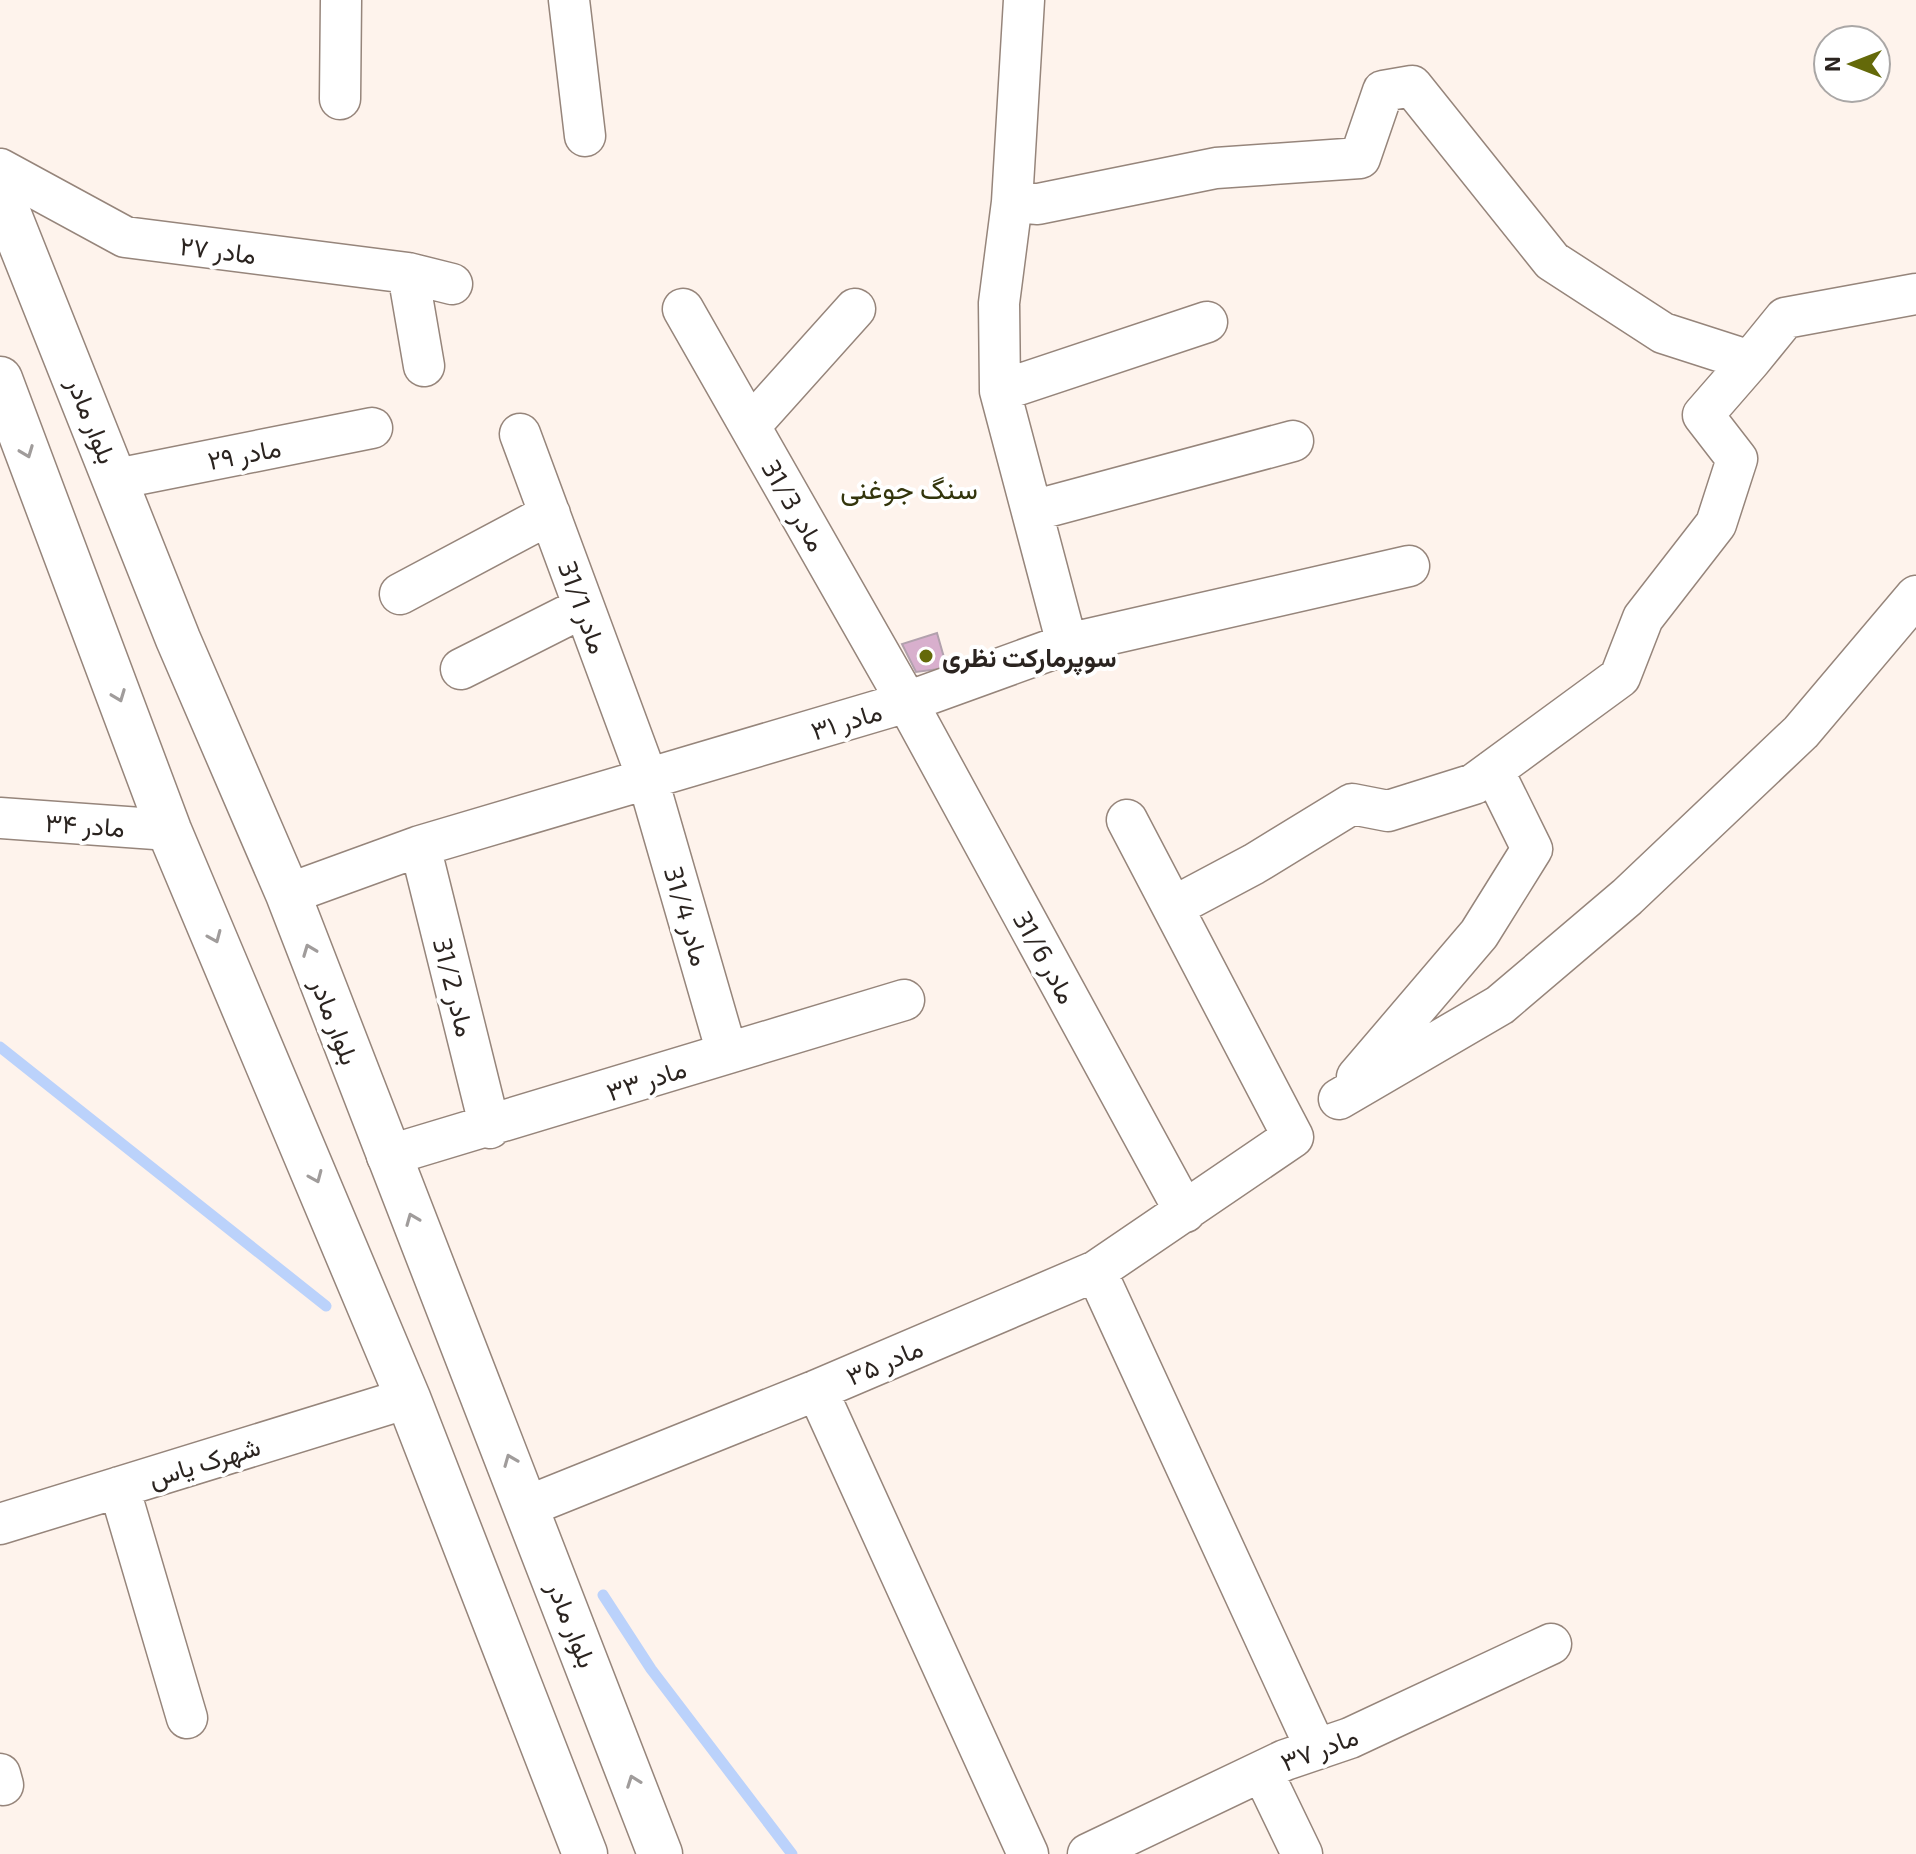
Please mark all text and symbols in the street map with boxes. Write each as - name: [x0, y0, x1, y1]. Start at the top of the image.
- north arrow: [1812, 24, 1892, 104]
- text: N: [1818, 56, 1844, 72]
- street label: مادر ۲۷: [178, 229, 258, 271]
- street label: بلوار مادر: [59, 371, 124, 468]
- street label: مادر ۲۹: [205, 431, 284, 477]
- one-way arrow: [18, 445, 34, 459]
- street label: مادر 31/3: [755, 454, 834, 557]
- district label: سنگ جوغنی: [840, 471, 978, 507]
- street label: مادر 31/1: [551, 556, 615, 658]
- place label: سوپرمارکت نظری: [942, 641, 1116, 676]
- marker: سوپرمارکت نظری: [917, 647, 935, 665]
- one-way arrow: [109, 688, 126, 702]
- street label: مادر ۳۱: [807, 695, 886, 747]
- street label: مادر ۳۴: [44, 806, 126, 844]
- street label: مادر 31/4: [657, 863, 717, 970]
- street label: مادر 31/6: [1006, 905, 1084, 1010]
- one-way arrow: [205, 929, 221, 944]
- street label: مادر 31/2: [426, 934, 482, 1040]
- one-way arrow: [302, 944, 319, 958]
- street label: بلوار مادر: [303, 972, 367, 1069]
- street label: مادر ۳۳: [602, 1052, 690, 1108]
- one-way arrow: [306, 1169, 322, 1183]
- one-way arrow: [406, 1213, 422, 1227]
- street label: مادر ۳۵: [841, 1331, 928, 1393]
- street label: شهرک یاس: [144, 1429, 264, 1495]
- one-way arrow: [503, 1454, 519, 1468]
- street label: بلوار مادر: [539, 1575, 604, 1672]
- street label: مادر ۳۷: [1276, 1719, 1363, 1779]
- one-way arrow: [627, 1775, 643, 1789]

